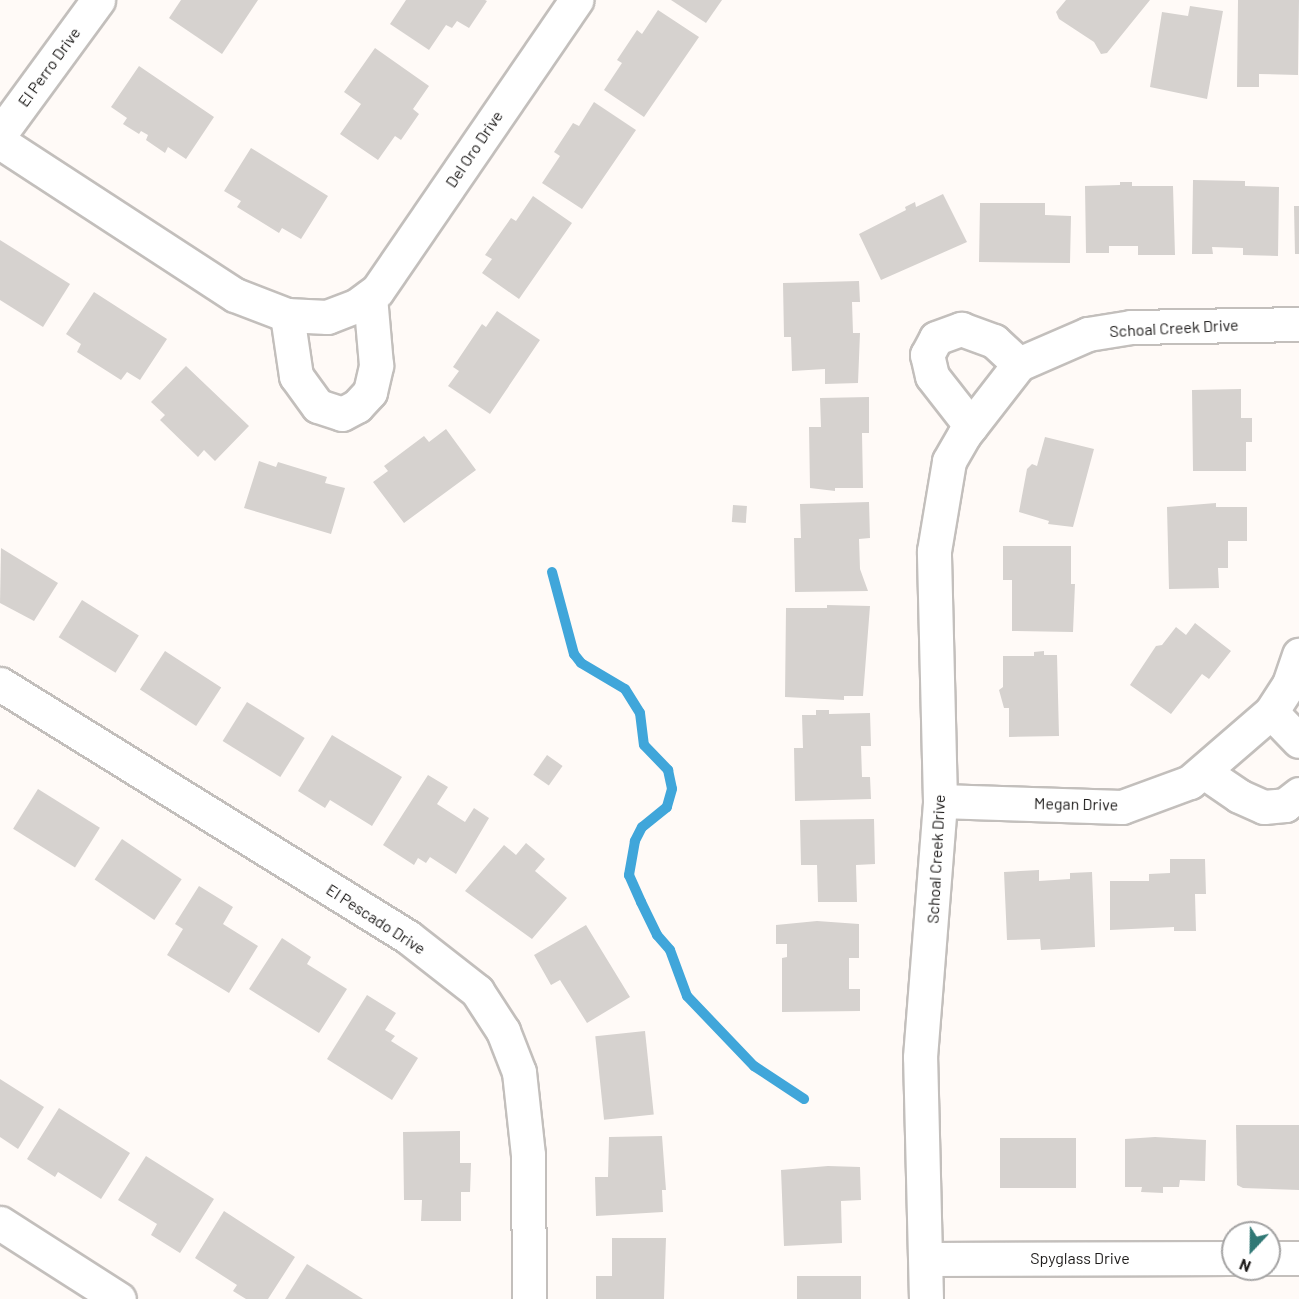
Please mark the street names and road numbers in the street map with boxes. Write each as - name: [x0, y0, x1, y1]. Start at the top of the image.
- street label: El Perro Drive: [14, 24, 84, 110]
- street label: Del Oro Drive: [441, 107, 507, 191]
- street label: Schoal Creek Drive: [1109, 315, 1239, 341]
- street label: Schoal Creek Drive: [923, 794, 949, 924]
- street label: Megan Drive: [1034, 794, 1118, 814]
- street label: El Pescado Drive: [323, 880, 429, 958]
- street label: Spyglass Drive: [1030, 1248, 1130, 1268]

